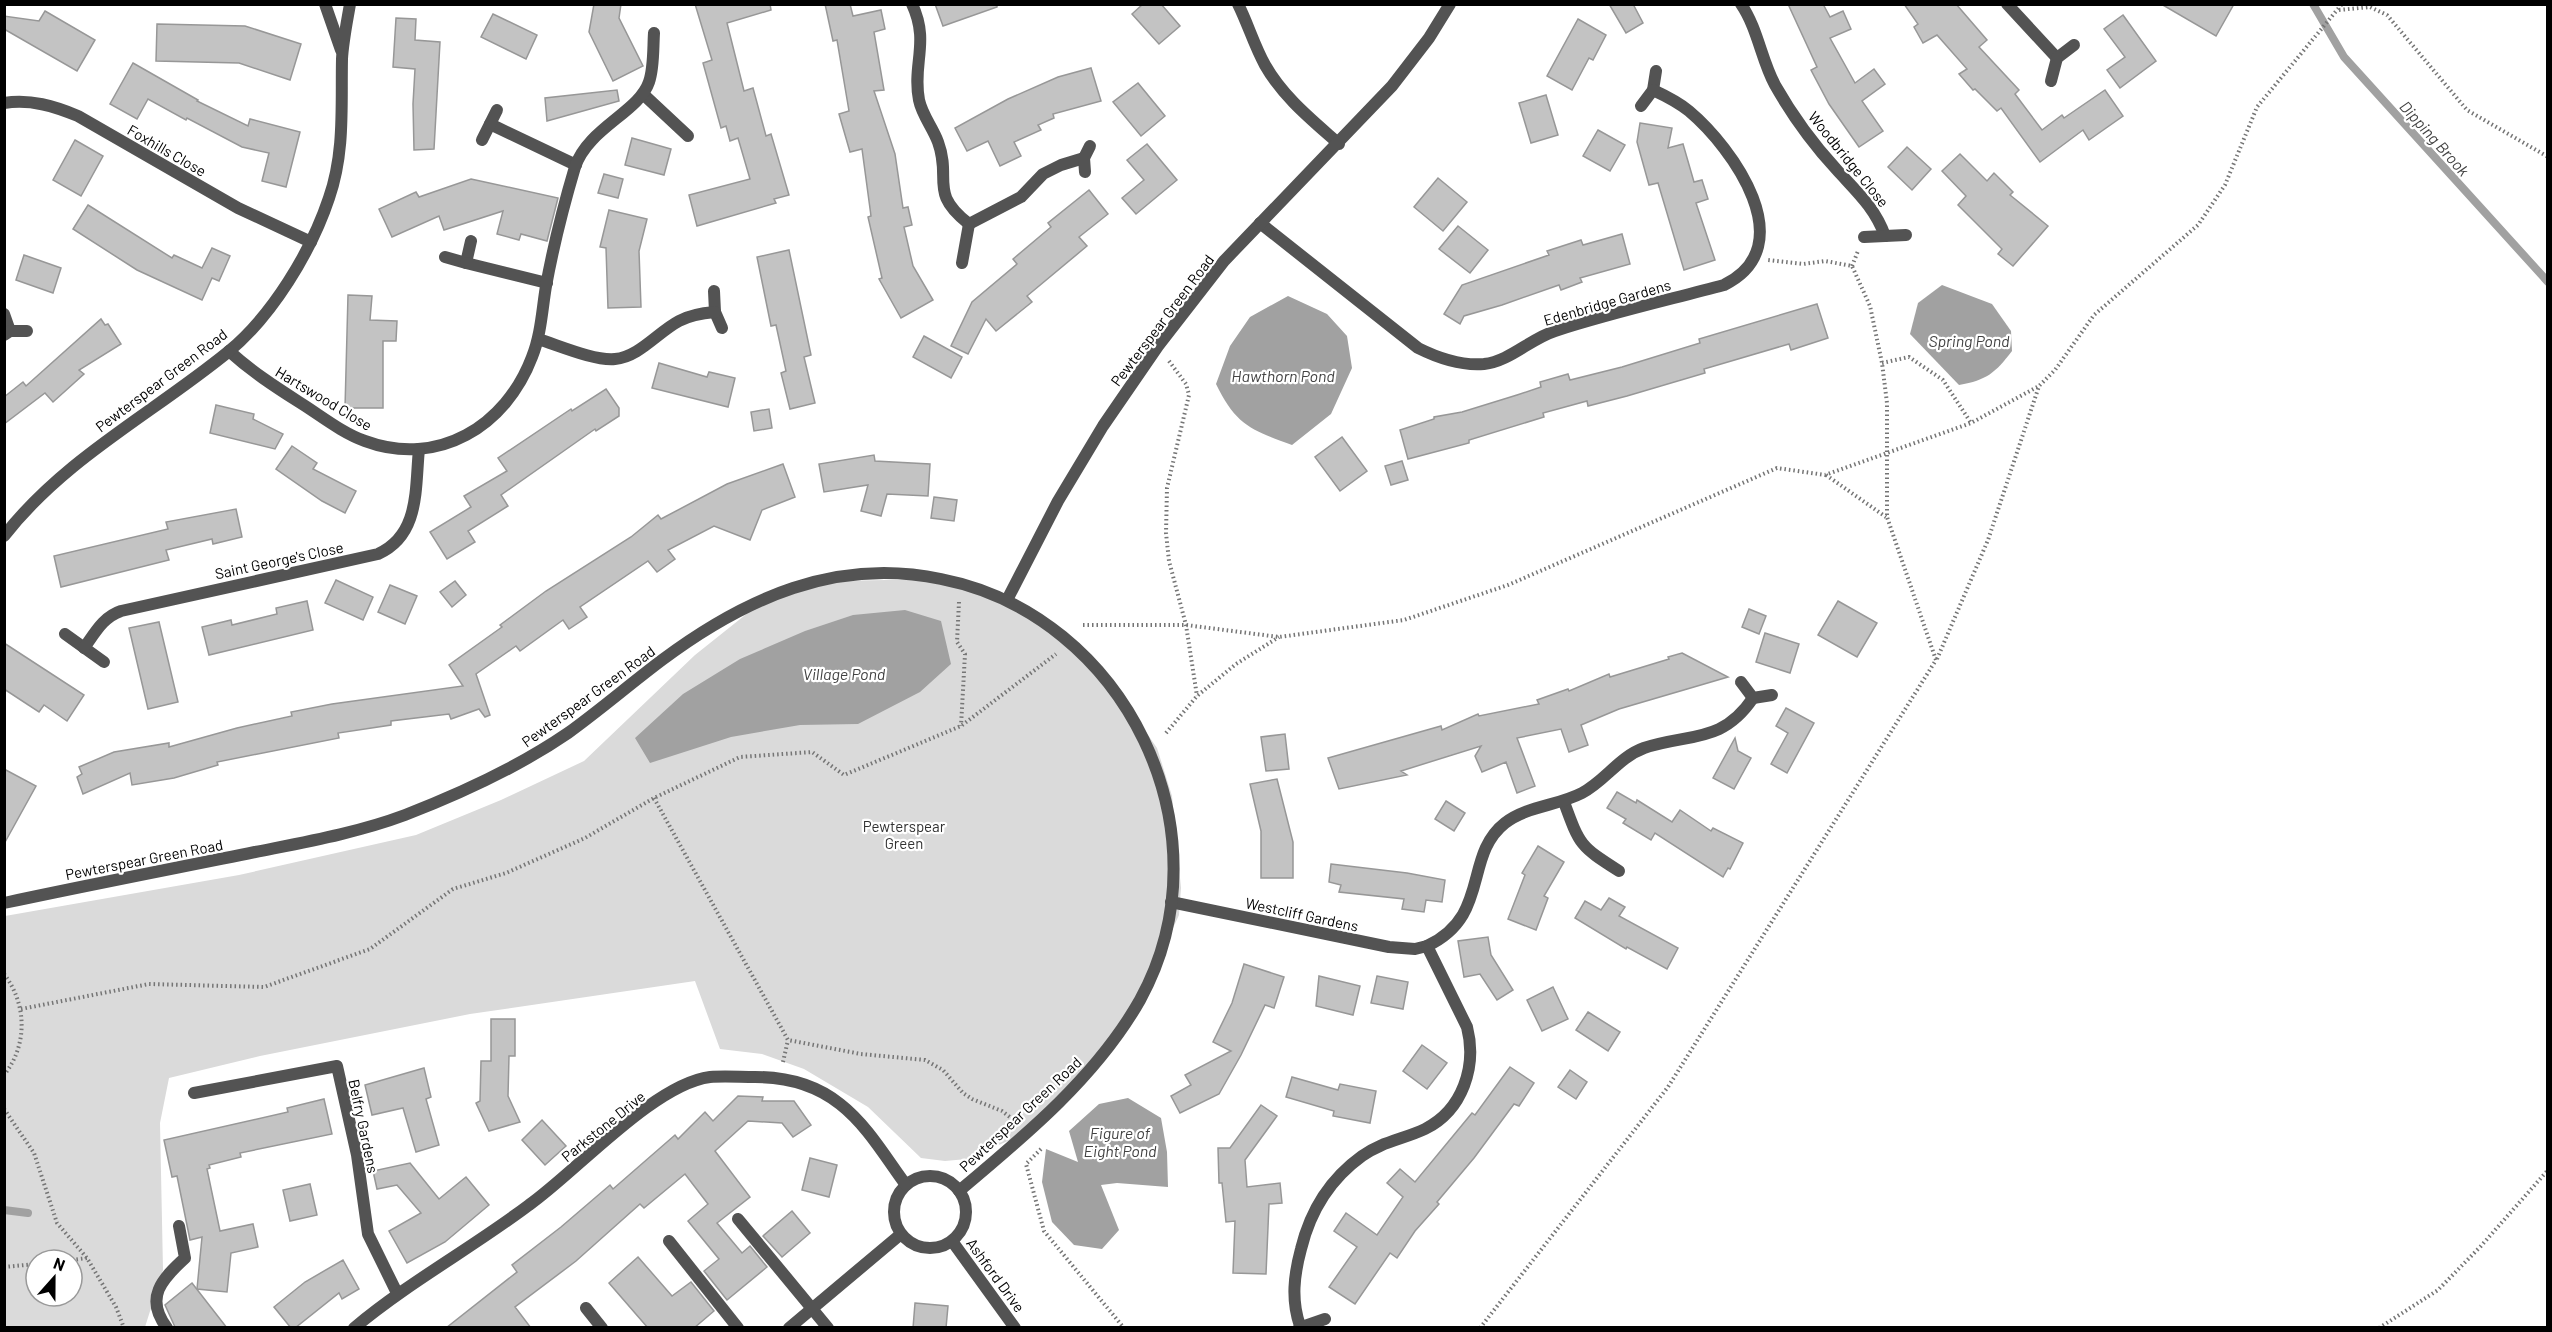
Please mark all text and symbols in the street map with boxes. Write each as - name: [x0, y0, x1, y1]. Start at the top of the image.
- water label: Dipping Brook: [2396, 97, 2474, 180]
- street label: Woodbridge Close: [1805, 108, 1893, 210]
- street label: Foxhills Close: [124, 120, 210, 180]
- street label: Pewterspear Green Road: [1107, 251, 1217, 389]
- street label: Edenbridge Gardens: [1541, 275, 1673, 329]
- street label: Pewterspear Green Road: [92, 325, 230, 435]
- water label: Spring Pond: [1928, 331, 2010, 350]
- street label: Hartswood Close: [272, 362, 376, 434]
- water label: Hawthorn Pond: [1231, 366, 1335, 385]
- street label: Saint George's Close: [213, 538, 345, 582]
- street label: Pewterspear Green Road: [518, 642, 658, 750]
- water label: Village Pond: [803, 664, 886, 683]
- park label: Pewterspear Green: [863, 817, 946, 852]
- street label: Pewterspear Green Road: [64, 835, 224, 883]
- street label: Westcliff Gardens: [1244, 893, 1360, 935]
- street label: Pewterspear Green Road: [955, 1053, 1085, 1175]
- street label: Belfry Gardens: [345, 1077, 383, 1175]
- street label: Parkstone Drive: [558, 1087, 648, 1165]
- water label: Figure of Eight Pond: [1084, 1123, 1157, 1160]
- street label: Ashford Drive: [963, 1234, 1029, 1316]
- north arrow: [24, 1248, 84, 1308]
- text: N: [51, 1253, 68, 1274]

